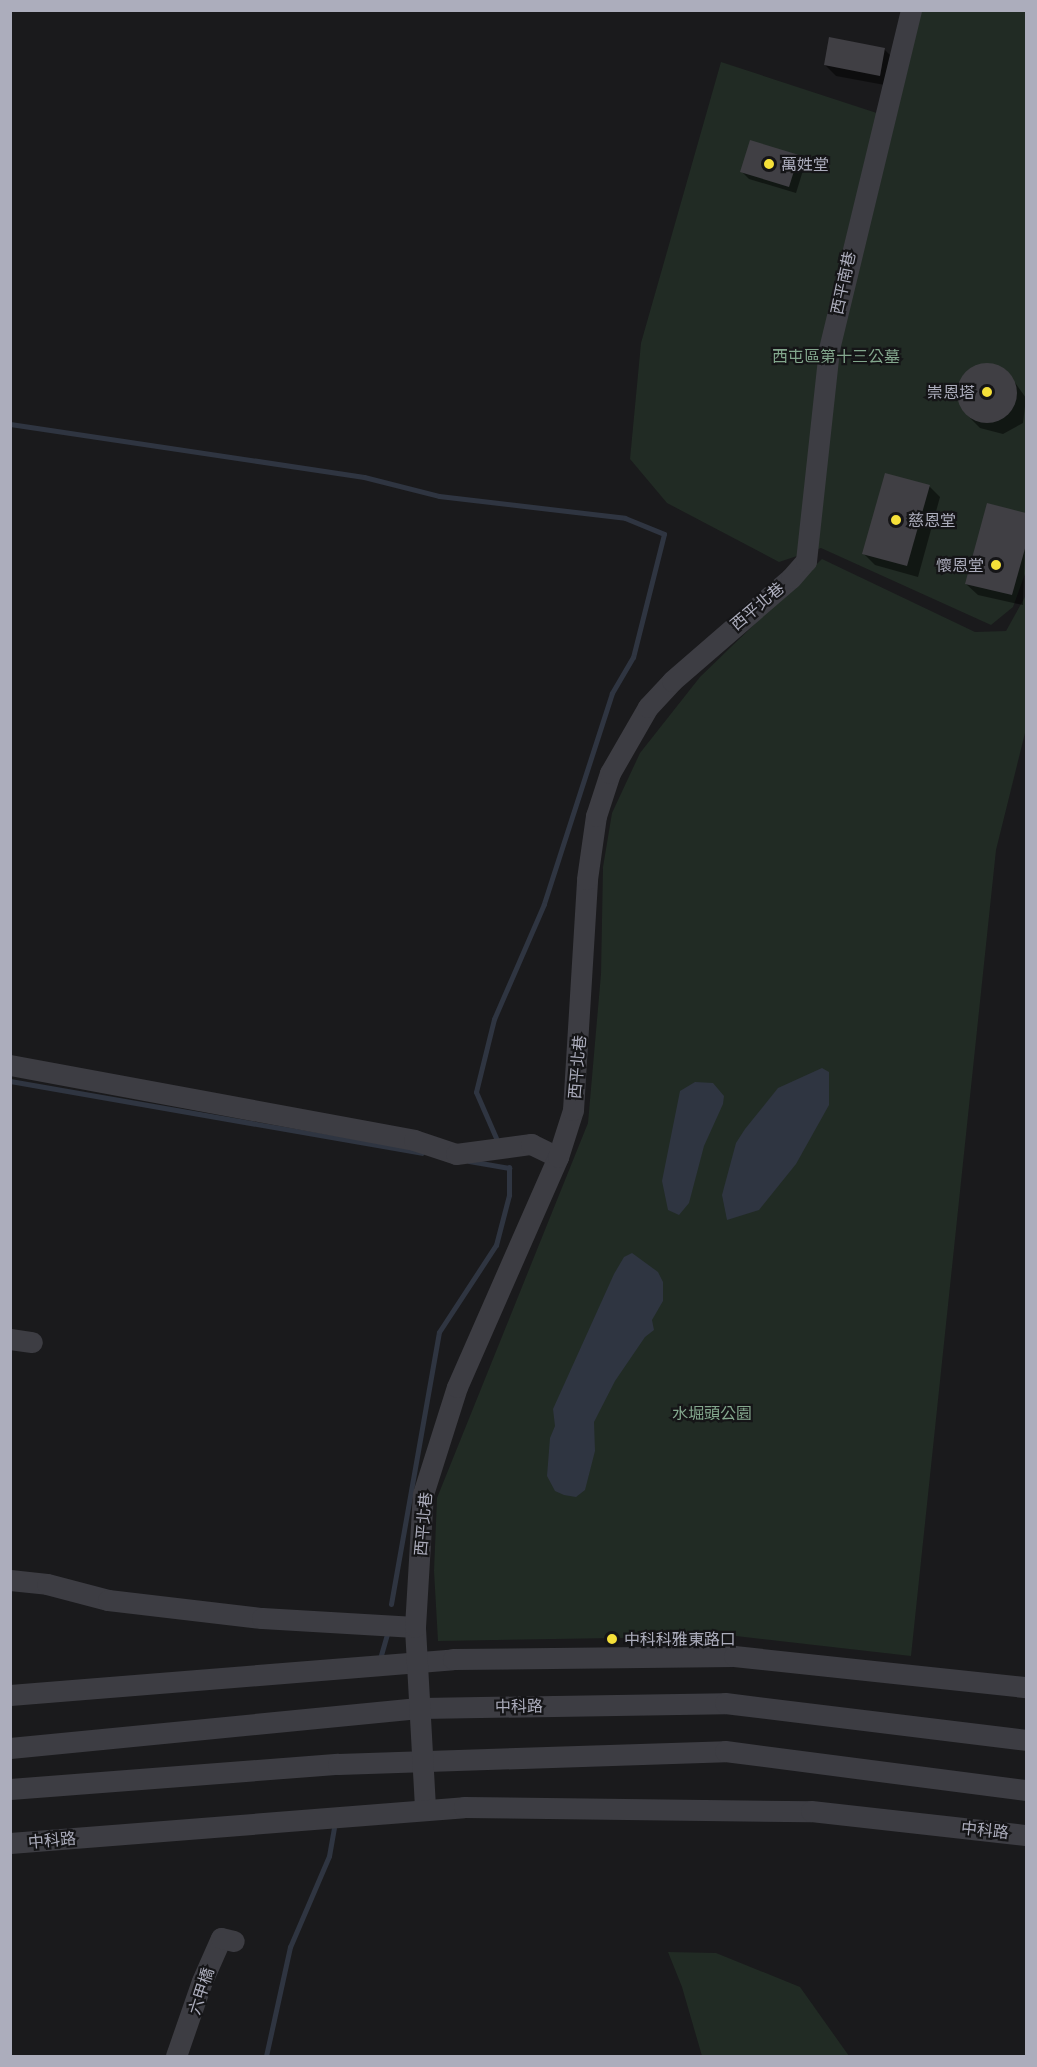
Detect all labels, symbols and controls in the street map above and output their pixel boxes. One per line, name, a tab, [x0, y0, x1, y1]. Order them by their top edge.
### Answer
place label: 萬姓堂	[781, 154, 829, 174]
marker: 萬姓堂	[762, 157, 776, 171]
street label: 西平南巷	[827, 250, 859, 316]
park label: 西屯區第十三公墓	[772, 346, 900, 366]
place label: 崇恩塔	[927, 382, 975, 402]
marker: 崇恩塔	[980, 385, 994, 399]
place label: 慈恩堂	[908, 510, 956, 530]
marker: 慈恩堂	[889, 513, 903, 527]
place label: 懷恩堂	[936, 555, 984, 575]
marker: 懷恩堂	[989, 558, 1003, 572]
street label: 西平北巷	[726, 578, 788, 634]
street label: 西平北巷	[565, 1034, 589, 1100]
park label: 水堀頭公園	[672, 1403, 752, 1423]
street label: 西平北巷	[411, 1491, 435, 1557]
place label: 中科科雅東路口	[624, 1629, 736, 1649]
marker: 中科科雅東路口	[605, 1632, 619, 1646]
street label: 中科路	[495, 1696, 543, 1716]
street label: 中科路	[960, 1818, 1010, 1842]
street label: 中科路	[27, 1828, 77, 1852]
street label: 六甲橋	[184, 1965, 218, 2017]

